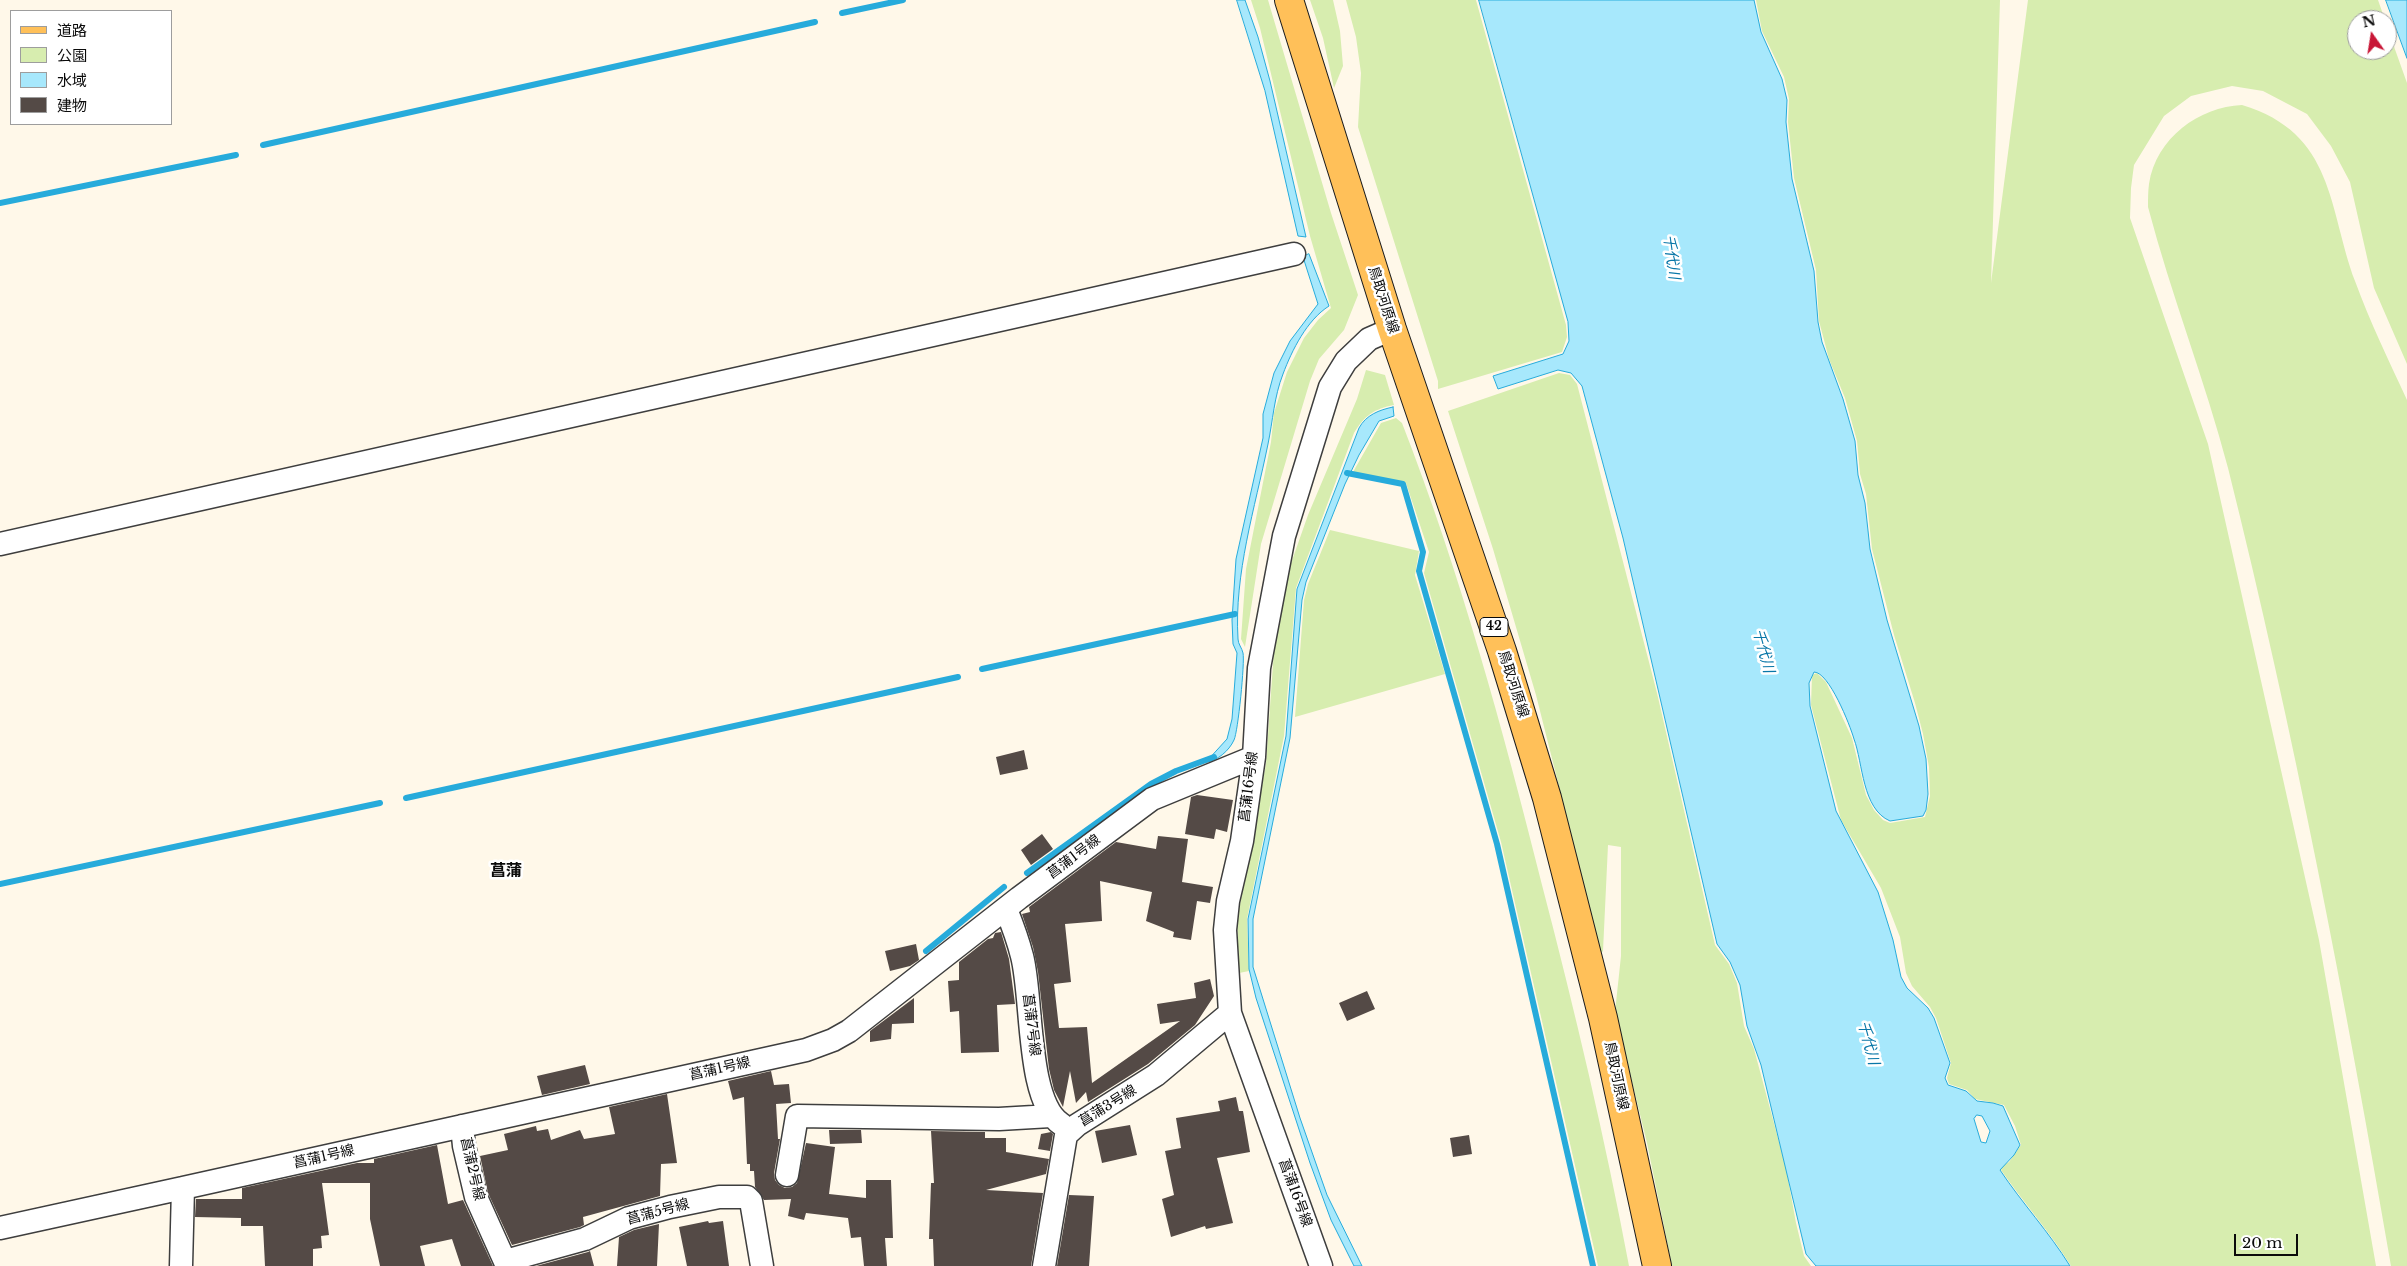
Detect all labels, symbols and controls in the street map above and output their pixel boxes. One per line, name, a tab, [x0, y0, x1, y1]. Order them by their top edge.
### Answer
legend	[10, 10, 172, 125]
north arrow	[2347, 10, 2397, 60]
text: N	[2360, 11, 2377, 32]
text: 道路	[57, 21, 87, 40]
text: 公園	[57, 46, 87, 65]
text: 水域	[57, 71, 87, 90]
text: 建物	[57, 96, 87, 115]
water label: 千代川	[1659, 233, 1683, 281]
street label: 鳥取河原線	[1364, 264, 1402, 336]
road number: 42	[1480, 618, 1508, 636]
water label: 千代川	[1748, 627, 1778, 675]
street label: 鳥取河原線	[1494, 648, 1532, 720]
street label: 菖蒲16号線	[1236, 751, 1262, 823]
street label: 菖蒲1号線	[1044, 832, 1104, 882]
district label: 菖蒲	[490, 861, 522, 881]
street label: 菖蒲7号線	[1019, 993, 1043, 1057]
water label: 千代川	[1853, 1019, 1883, 1067]
street label: 鳥取河原線	[1601, 1040, 1631, 1112]
street label: 菖蒲1号線	[688, 1054, 752, 1084]
street label: 菖蒲3号線	[1076, 1082, 1140, 1130]
street label: 菖蒲2号線	[457, 1136, 487, 1202]
street label: 菖蒲1号線	[292, 1142, 356, 1172]
street label: 菖蒲16号線	[1275, 1157, 1315, 1229]
street label: 菖蒲5号線	[625, 1196, 691, 1228]
scale bar	[2237, 1224, 2301, 1256]
text: 20 m	[2242, 1233, 2282, 1252]

